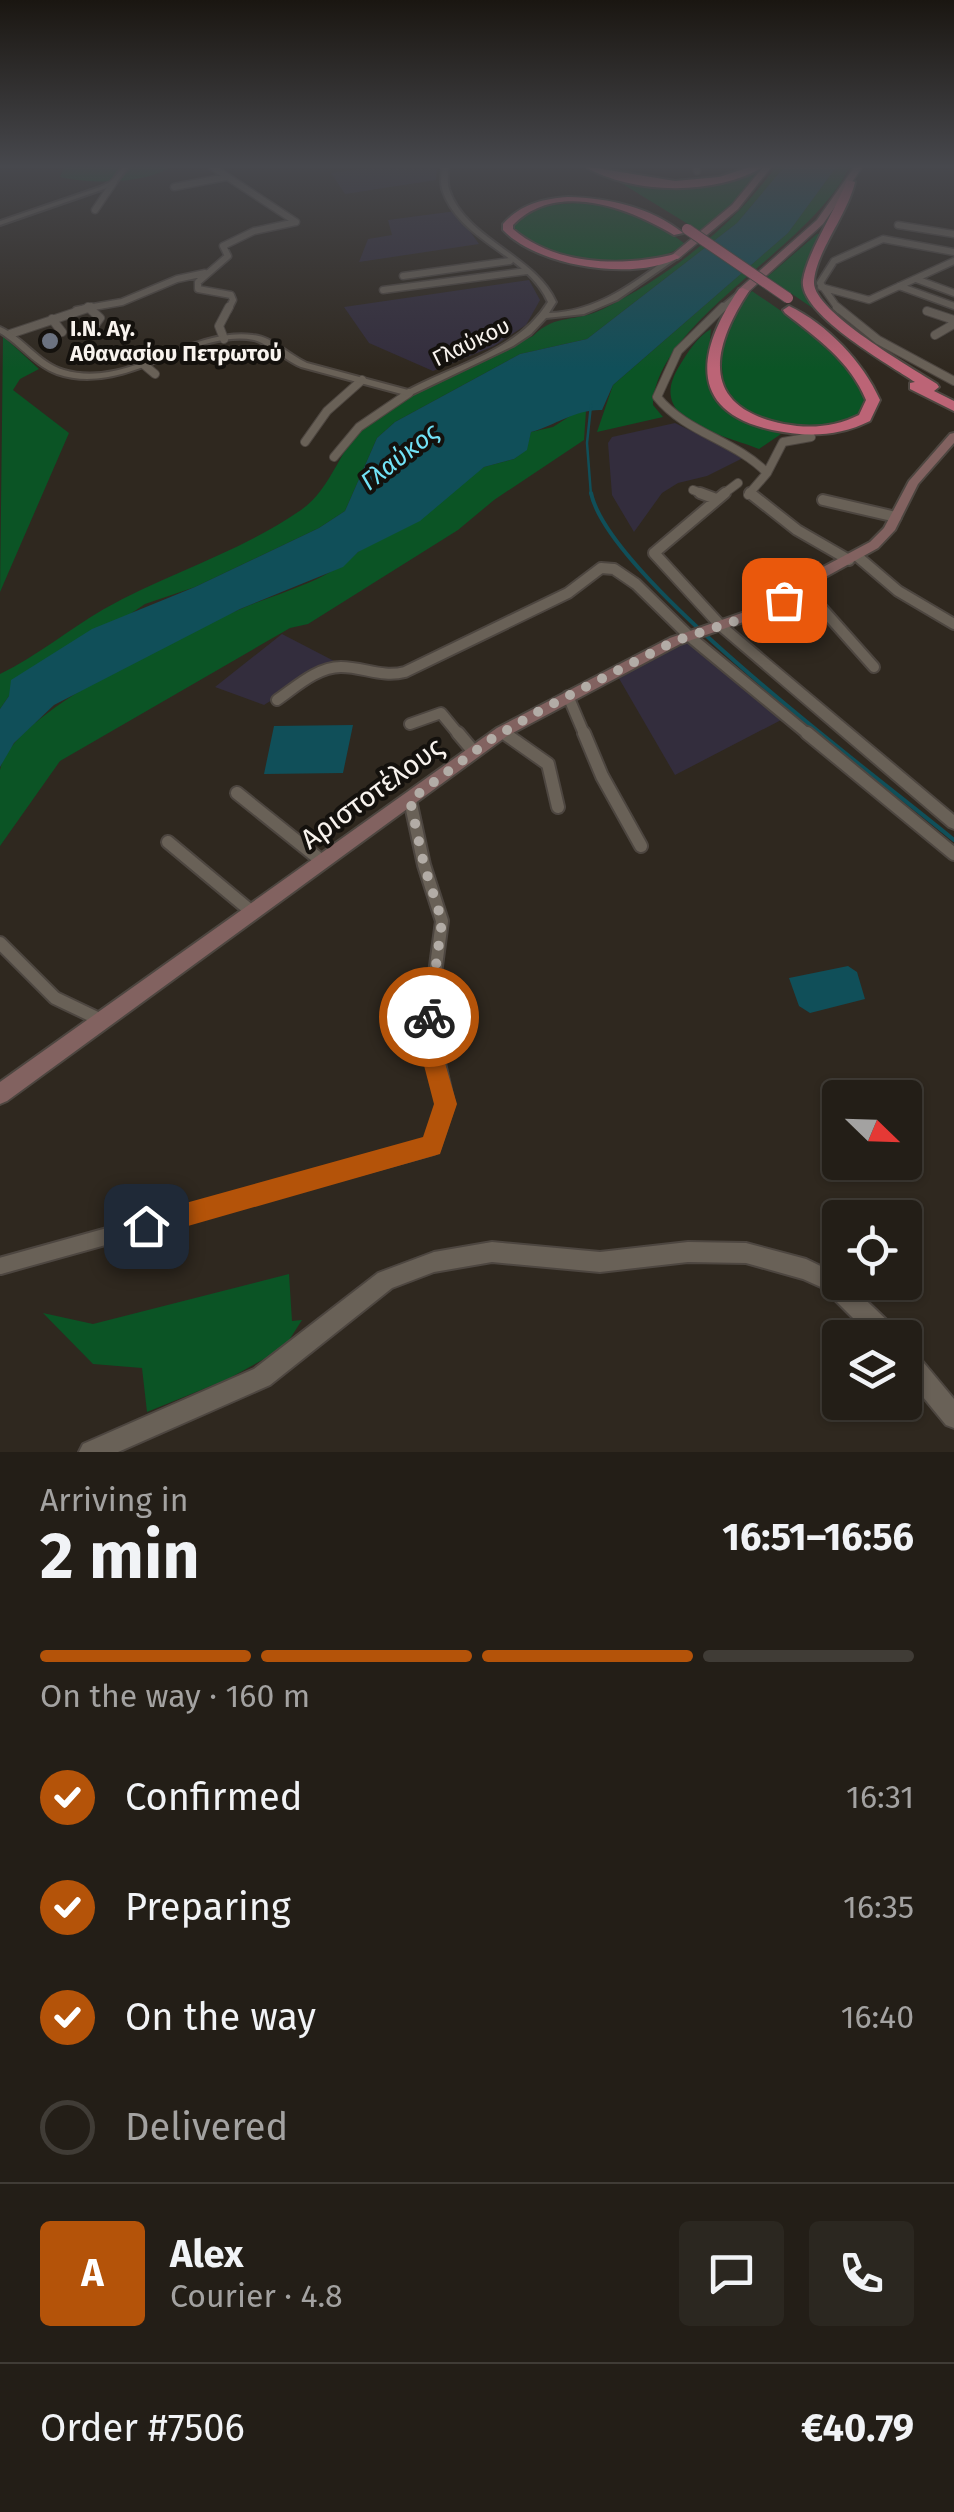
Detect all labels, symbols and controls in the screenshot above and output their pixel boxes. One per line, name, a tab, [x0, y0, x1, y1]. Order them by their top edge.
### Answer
street label: Γλαύκου	[428, 312, 514, 372]
place label: Ι.Ν. Αγ. Αθανασίου Πετρωτού	[69, 315, 282, 367]
marker: Ι.Ν. Αγ. Αθανασίου Πετρωτού	[39, 330, 61, 352]
water label: Γλαύκος	[355, 417, 446, 497]
pin	[742, 558, 827, 643]
icon: bag	[757, 573, 812, 628]
street label: Αριστοτέλους	[294, 730, 450, 856]
courier	[379, 967, 479, 1067]
icon: bike	[402, 990, 457, 1045]
north arrow	[822, 1080, 922, 1180]
map controls	[822, 1080, 922, 1420]
pin	[104, 1184, 189, 1269]
icon: home	[119, 1199, 174, 1254]
button: locate	[822, 1200, 922, 1300]
button: layers	[822, 1320, 922, 1420]
text: Arriving in	[40, 1481, 188, 1519]
text: 16:51–16:56	[722, 1514, 914, 1560]
text: 2 min	[40, 1517, 200, 1595]
text: On the way · 160 m	[40, 1677, 310, 1715]
icon: check	[40, 1770, 95, 1825]
text: Confirmed	[125, 1774, 303, 1820]
text: 16:31	[846, 1778, 914, 1816]
icon: check	[40, 1880, 95, 1935]
text: Preparing	[125, 1884, 291, 1930]
text: 16:35	[843, 1888, 914, 1926]
icon: check	[40, 1990, 95, 2045]
text: On the way	[125, 1994, 316, 2040]
text: 16:40	[841, 1998, 914, 2036]
text: Delivered	[125, 2104, 288, 2150]
button: chat	[679, 2221, 784, 2326]
button: phone	[809, 2221, 914, 2326]
text: Alex	[170, 2231, 243, 2277]
text: A	[81, 2250, 104, 2296]
text: Courier · 4.8	[170, 2277, 343, 2315]
text: Order #7506	[40, 2405, 245, 2451]
text: €40.79	[801, 2405, 914, 2451]

